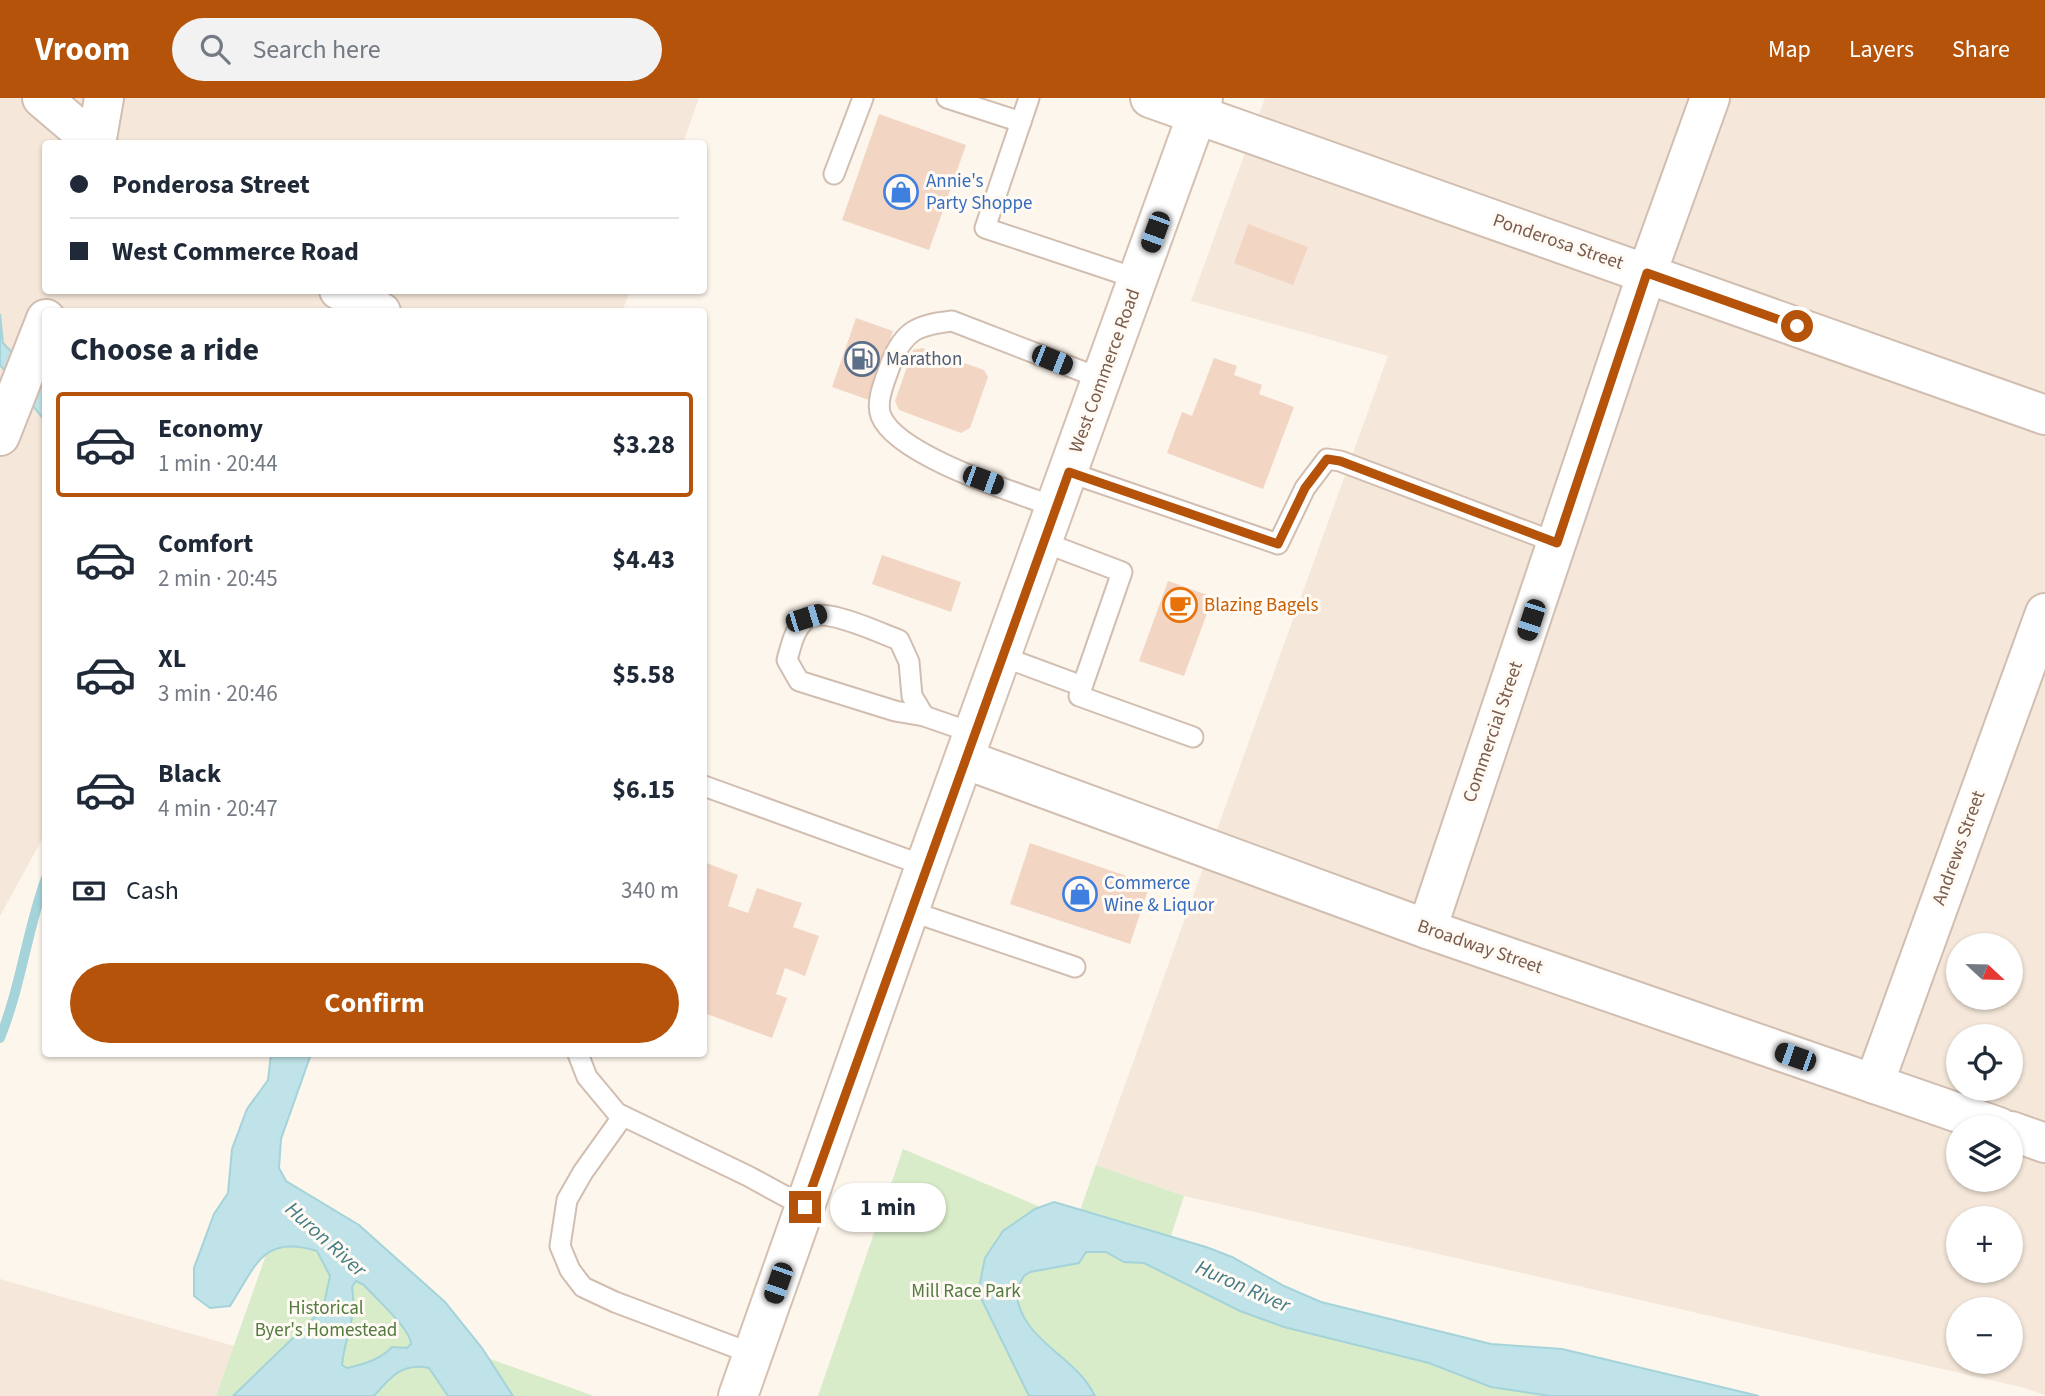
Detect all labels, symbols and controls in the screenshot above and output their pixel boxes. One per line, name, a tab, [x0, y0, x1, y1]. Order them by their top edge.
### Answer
search box	[172, 18, 662, 81]
text: Vroom	[35, 26, 130, 73]
icon: search	[196, 30, 234, 68]
text: Search here	[252, 31, 381, 68]
text: Map	[1768, 32, 1811, 67]
text: Layers	[1849, 32, 1914, 67]
text: Share	[1952, 32, 2010, 67]
text: Ponderosa Street	[112, 166, 310, 203]
place label: Annie's Party Shoppe	[926, 168, 1033, 217]
shop icon: Annie's Party Shoppe	[882, 173, 920, 211]
street label: Ponderosa Street	[1489, 207, 1628, 277]
car	[1138, 209, 1173, 255]
text: West Commerce Road	[112, 233, 359, 270]
street label: West Commerce Road	[1063, 285, 1147, 457]
route start	[1781, 310, 1813, 342]
text: Choose a ride	[70, 327, 259, 373]
fuel station icon: Marathon	[843, 340, 881, 378]
car	[1029, 342, 1076, 378]
place label: Marathon	[886, 346, 962, 373]
text: Economy	[158, 410, 263, 447]
icon: car	[74, 413, 137, 476]
text: $3.28	[612, 426, 675, 463]
text: 1 min · 20:44	[158, 447, 278, 480]
car	[960, 463, 1007, 497]
text: Comfort	[158, 525, 253, 562]
icon: car	[74, 528, 137, 591]
text: $4.43	[612, 541, 675, 578]
text: 2 min · 20:45	[158, 562, 278, 595]
cafe icon: Blazing Bagels	[1161, 586, 1199, 624]
place label: Blazing Bagels	[1204, 592, 1318, 619]
car	[1515, 597, 1548, 643]
car	[783, 602, 830, 634]
text: XL	[158, 640, 186, 677]
icon: car	[74, 643, 137, 706]
text: $5.58	[612, 656, 675, 693]
street label: Commercial Street	[1456, 657, 1530, 806]
text: 3 min · 20:46	[158, 677, 278, 710]
text: Black	[158, 755, 221, 792]
icon: car	[74, 758, 137, 821]
text: $6.15	[612, 771, 675, 808]
street label: Andrews Street	[1926, 786, 1992, 909]
text: 4 min · 20:47	[158, 792, 278, 825]
place label: Commerce Wine & Liquor	[1104, 870, 1215, 919]
icon: cash	[70, 872, 108, 910]
text: Cash	[126, 872, 179, 909]
text: 340 m	[621, 874, 679, 907]
shop icon: Commerce Wine & Liquor	[1061, 875, 1099, 913]
street label: Broadway Street	[1414, 913, 1547, 981]
north arrow	[1946, 933, 2023, 1010]
map controls	[1946, 933, 2023, 1374]
button: Confirm	[70, 963, 679, 1043]
button: locate	[1946, 1024, 2023, 1101]
car	[1772, 1040, 1819, 1074]
button: layers	[1946, 1115, 2023, 1192]
callout: 1 min	[830, 1182, 945, 1232]
route end	[789, 1191, 821, 1223]
text: 1 min	[860, 1191, 916, 1224]
water label: Huron River	[279, 1194, 374, 1284]
button: +	[1946, 1206, 2023, 1283]
water label: Huron River	[1191, 1252, 1296, 1320]
car	[762, 1260, 795, 1306]
park label: Mill Race Park	[911, 1278, 1021, 1305]
park label: Historical Byer's Homestead	[255, 1295, 397, 1344]
button: −	[1946, 1297, 2023, 1374]

